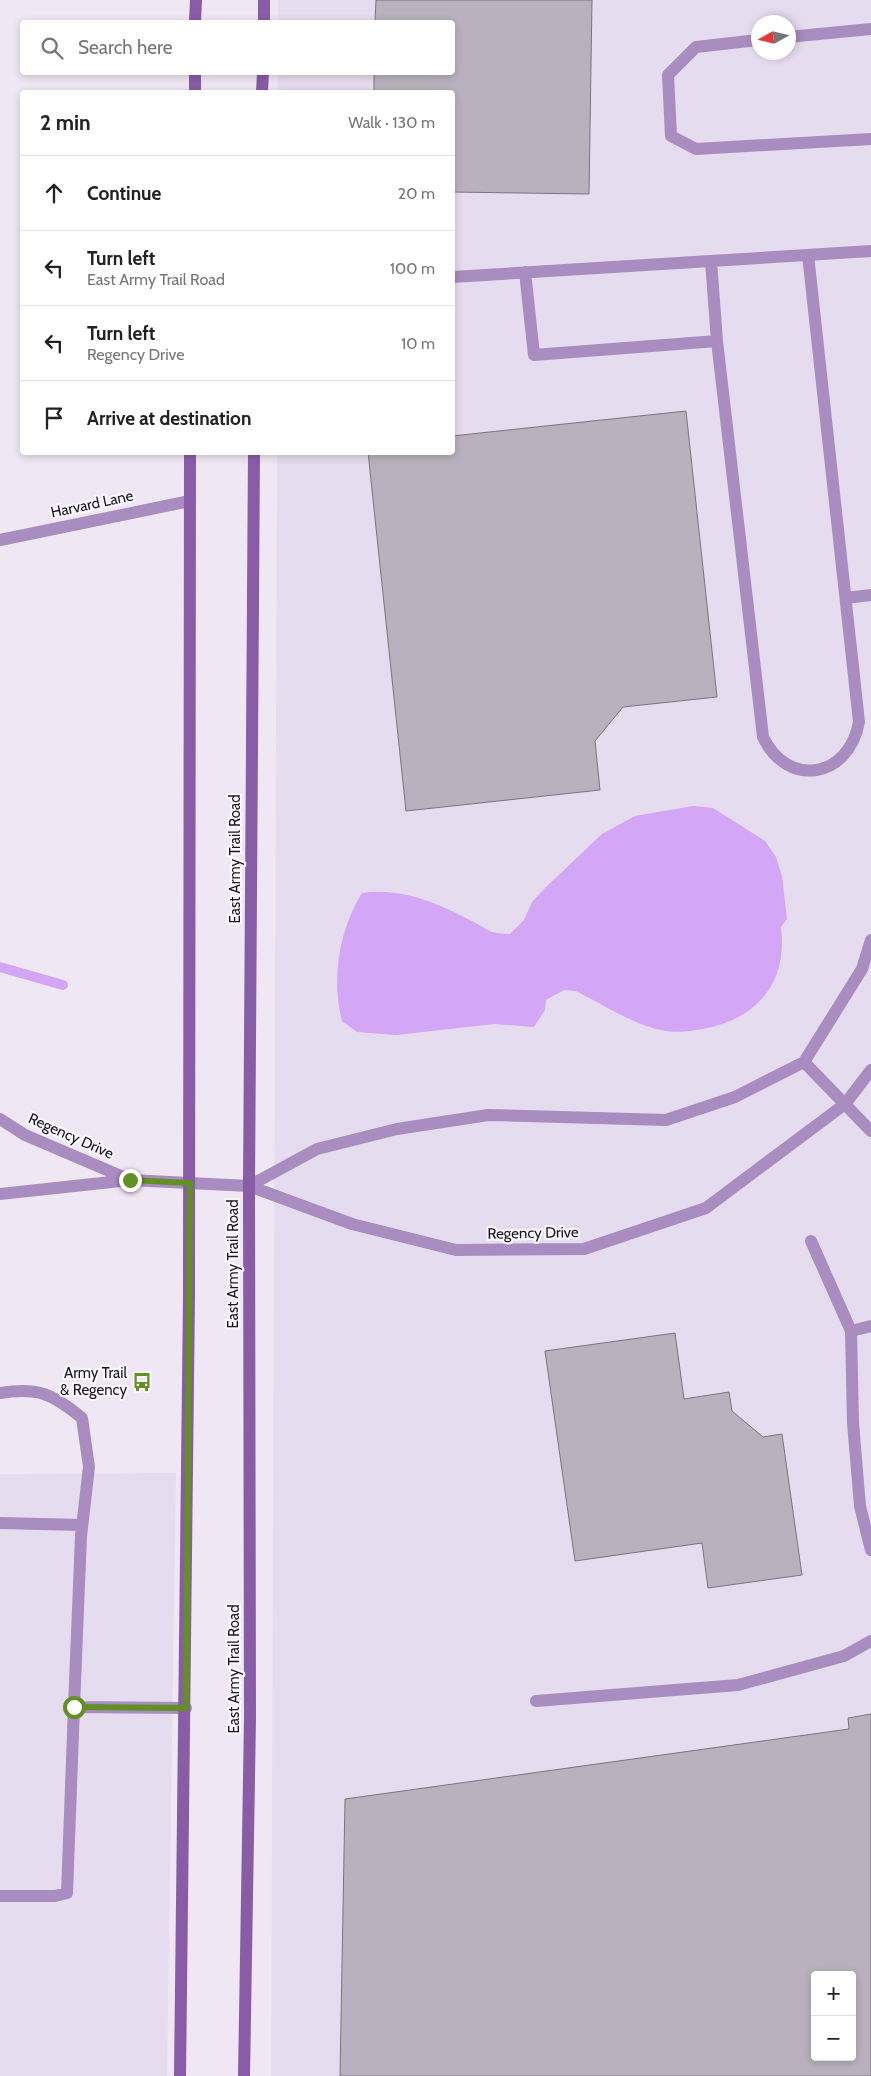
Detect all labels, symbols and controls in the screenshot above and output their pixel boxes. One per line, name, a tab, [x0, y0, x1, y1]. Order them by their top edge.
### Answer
north arrow	[751, 15, 796, 60]
search box	[20, 20, 455, 75]
icon: search	[38, 34, 66, 62]
text: Search here	[78, 36, 172, 59]
text: 2 min	[40, 110, 91, 135]
text: Walk · 130 m	[348, 113, 435, 132]
icon: ahead	[40, 179, 68, 207]
text: Continue	[87, 182, 161, 205]
text: 20 m	[398, 184, 435, 203]
text: Turn left	[87, 247, 155, 270]
icon: left	[40, 254, 68, 282]
text: 100 m	[390, 259, 435, 278]
text: East Army Trail Road	[87, 270, 225, 289]
text: Turn left	[87, 322, 155, 345]
icon: left	[40, 329, 68, 357]
text: 10 m	[401, 334, 435, 353]
text: Regency Drive	[87, 345, 184, 364]
icon: arrive	[40, 404, 68, 432]
text: Arrive at destination	[87, 407, 251, 430]
street label: Harvard Lane	[49, 486, 135, 522]
street label: East Army Trail Road	[226, 794, 244, 924]
street label: Regency Drive	[26, 1109, 117, 1163]
route end	[119, 1169, 142, 1192]
street label: East Army Trail Road	[224, 1199, 242, 1329]
street label: Regency Drive	[487, 1223, 579, 1243]
place label: Army Trail & Regency	[60, 1364, 127, 1399]
bus stop icon: Army Trail & Regency	[131, 1371, 153, 1393]
street label: East Army Trail Road	[225, 1604, 243, 1734]
route start	[63, 1696, 86, 1719]
map controls	[811, 1971, 856, 2061]
button: +	[811, 1971, 856, 2016]
button: −	[811, 2016, 856, 2061]

